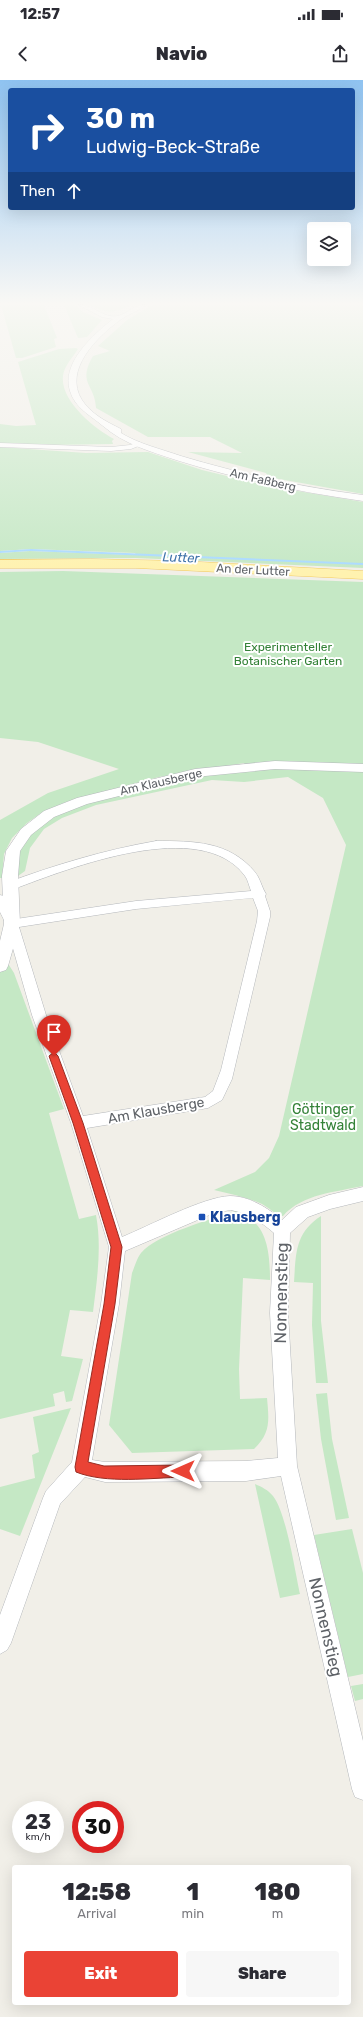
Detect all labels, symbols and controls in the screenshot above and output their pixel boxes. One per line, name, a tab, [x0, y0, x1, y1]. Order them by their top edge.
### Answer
text: 12:57	[20, 5, 60, 23]
icon: back	[12, 43, 34, 65]
text: Navio	[156, 43, 207, 65]
icon: share	[329, 43, 351, 65]
text: 30 m	[86, 102, 155, 135]
icon: right	[20, 104, 72, 156]
text: Ludwig-Beck-Straße	[86, 136, 260, 158]
icon: ahead	[63, 180, 85, 202]
text: Then	[20, 182, 55, 200]
map controls	[307, 222, 351, 266]
button: layers	[307, 222, 351, 266]
street label: Am Faßberg	[229, 466, 297, 494]
water label: Lutter	[162, 549, 201, 566]
street label: An der Lutter	[216, 561, 291, 579]
park label: Experimenteller Botanischer Garten	[234, 640, 342, 668]
street label: Am Klausberge	[119, 766, 204, 798]
pin	[37, 1015, 71, 1056]
icon: arrive	[43, 1021, 65, 1043]
street label: Am Klausberge	[106, 1094, 206, 1127]
park label: Göttinger Stadtwald	[290, 1101, 356, 1134]
place label: Klausberg	[210, 1209, 281, 1226]
marker: Klausberg	[197, 1212, 207, 1222]
street label: Nonnenstieg	[270, 1242, 292, 1344]
position arrow	[162, 1450, 204, 1492]
street label: Nonnenstieg	[305, 1575, 347, 1679]
speed limit sign: 30	[72, 1801, 124, 1853]
text: 23	[25, 1810, 51, 1834]
text: km/h	[26, 1831, 50, 1843]
text: 12:58	[62, 1878, 131, 1906]
text: 1	[187, 1878, 199, 1906]
text: 180	[255, 1878, 301, 1906]
text: Arrival	[77, 1906, 116, 1921]
text: min	[182, 1906, 204, 1921]
text: m	[272, 1906, 283, 1921]
button: Exit	[24, 1951, 178, 1997]
button: Share	[186, 1951, 339, 1997]

